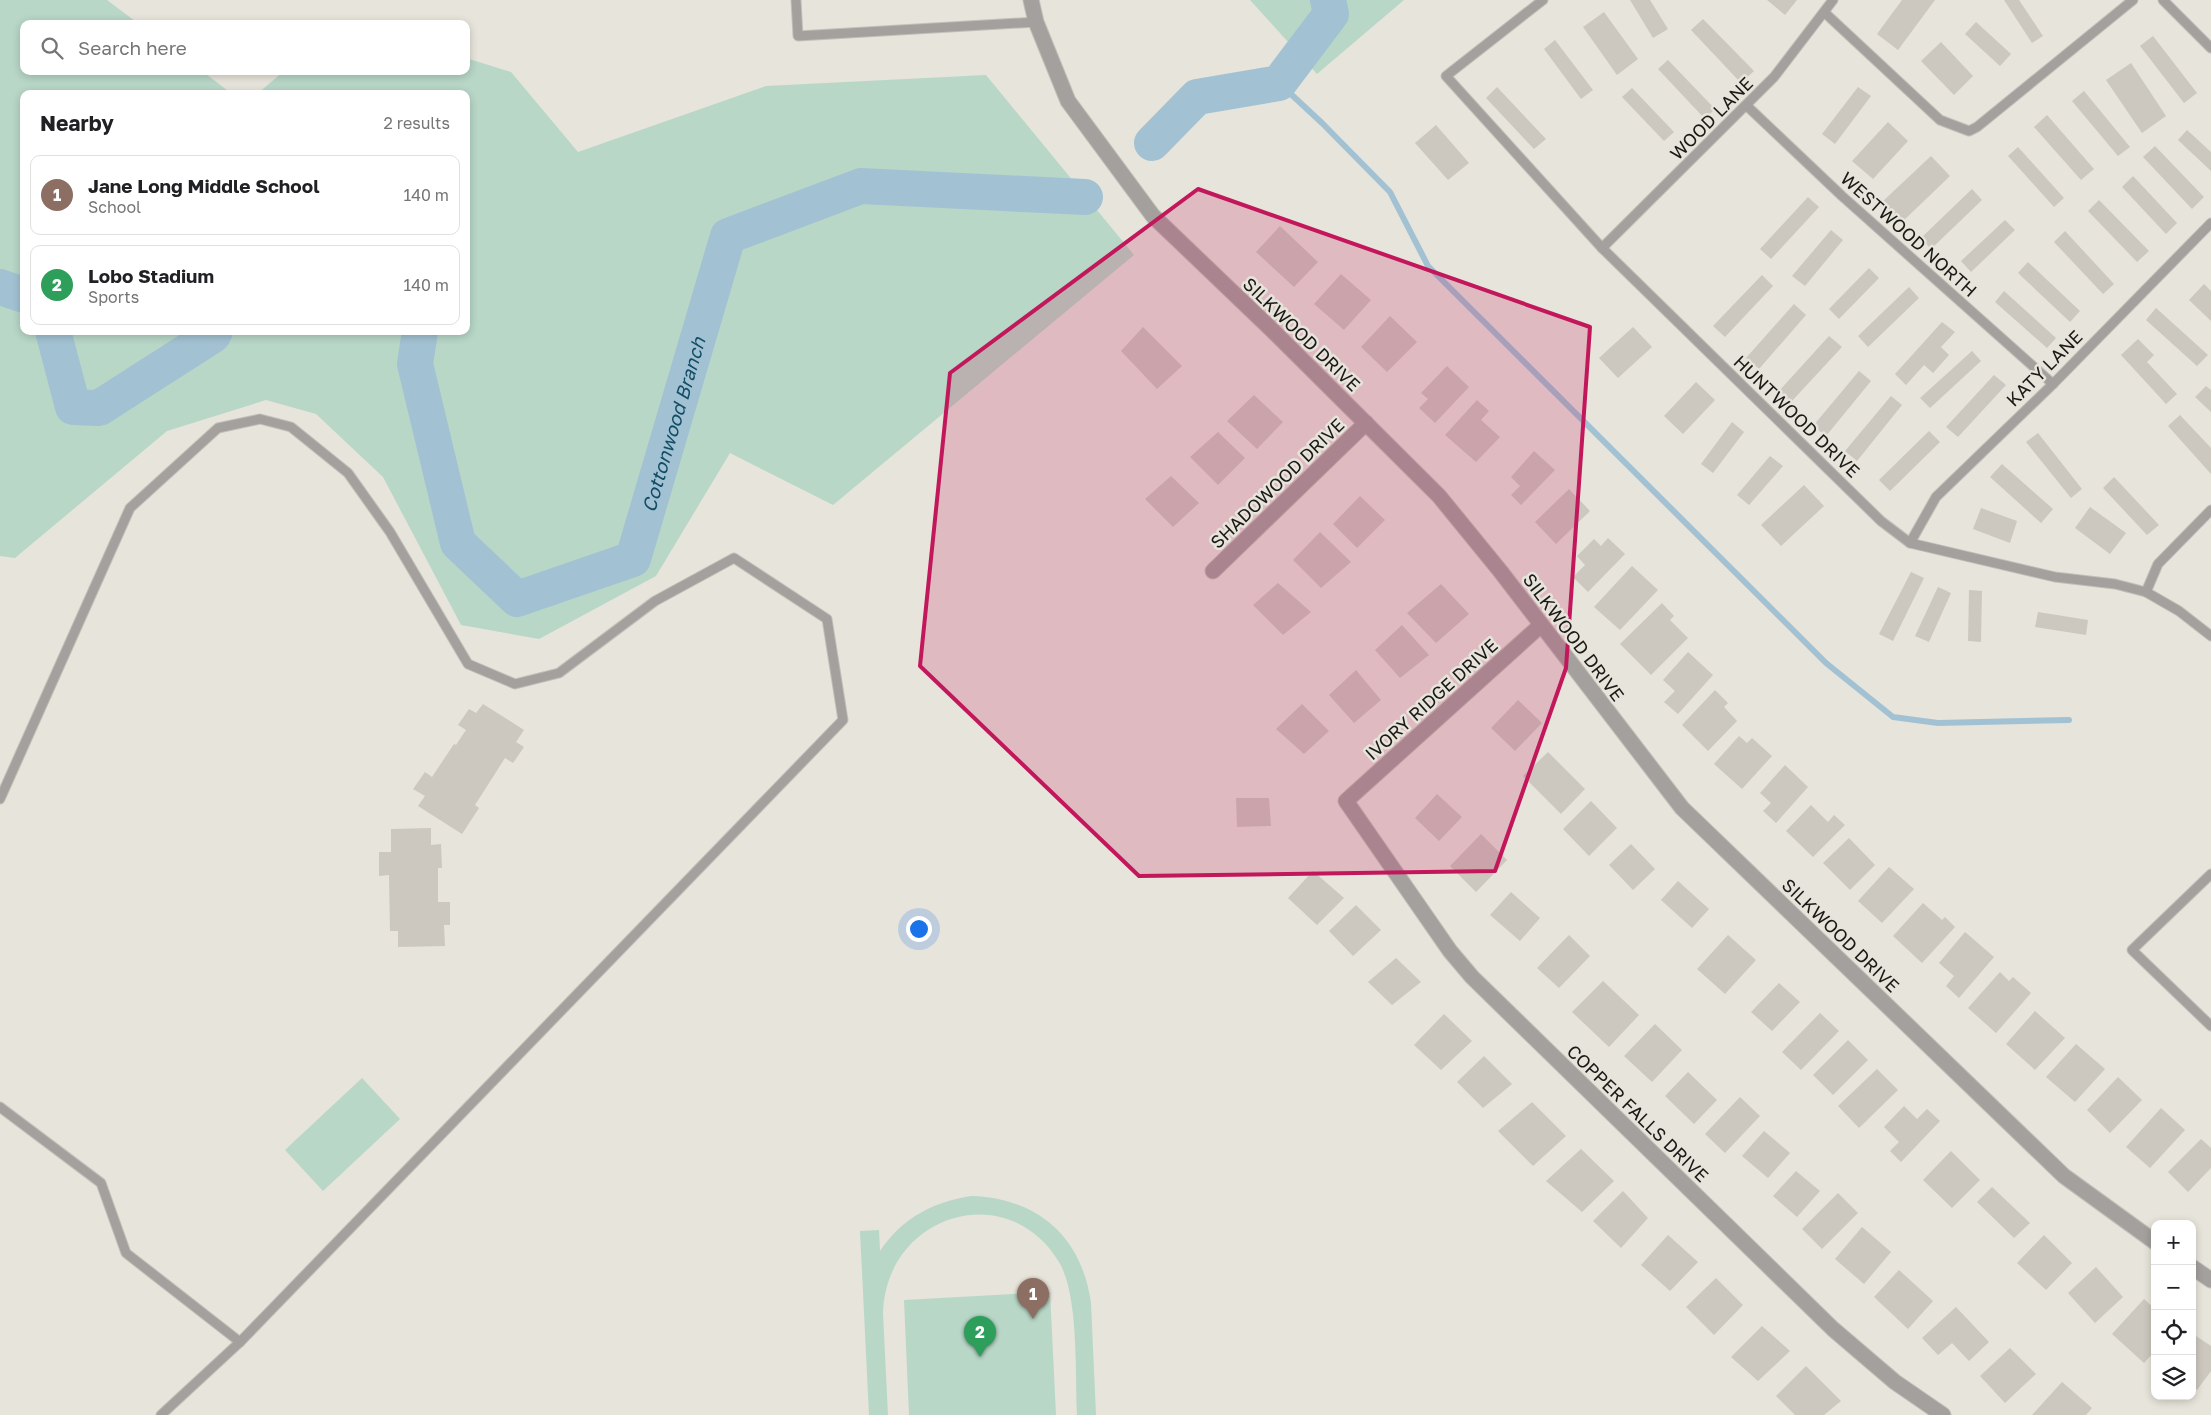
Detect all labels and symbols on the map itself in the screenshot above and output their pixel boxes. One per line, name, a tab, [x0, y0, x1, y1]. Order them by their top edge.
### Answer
street label: WOOD LANE	[1665, 72, 1757, 164]
street label: WESTWOOD NORTH	[1836, 167, 1982, 301]
street label: SILKWOOD DRIVE	[1239, 272, 1365, 396]
street label: KATY LANE	[2001, 325, 2087, 411]
water label: Cottonwood Branch	[636, 333, 710, 514]
street label: HUNTWOOD DRIVE	[1729, 350, 1865, 482]
street label: SHADOWOOD DRIVE	[1206, 413, 1348, 553]
street label: SILKWOOD DRIVE	[1519, 569, 1629, 705]
street label: IVORY RIDGE DRIVE	[1360, 634, 1502, 764]
street label: SILKWOOD DRIVE	[1778, 873, 1904, 997]
your location	[906, 916, 932, 942]
street label: COPPER FALLS DRIVE	[1563, 1040, 1713, 1186]
pin: 1	[1017, 1278, 1049, 1319]
pin: 2	[964, 1316, 996, 1357]

